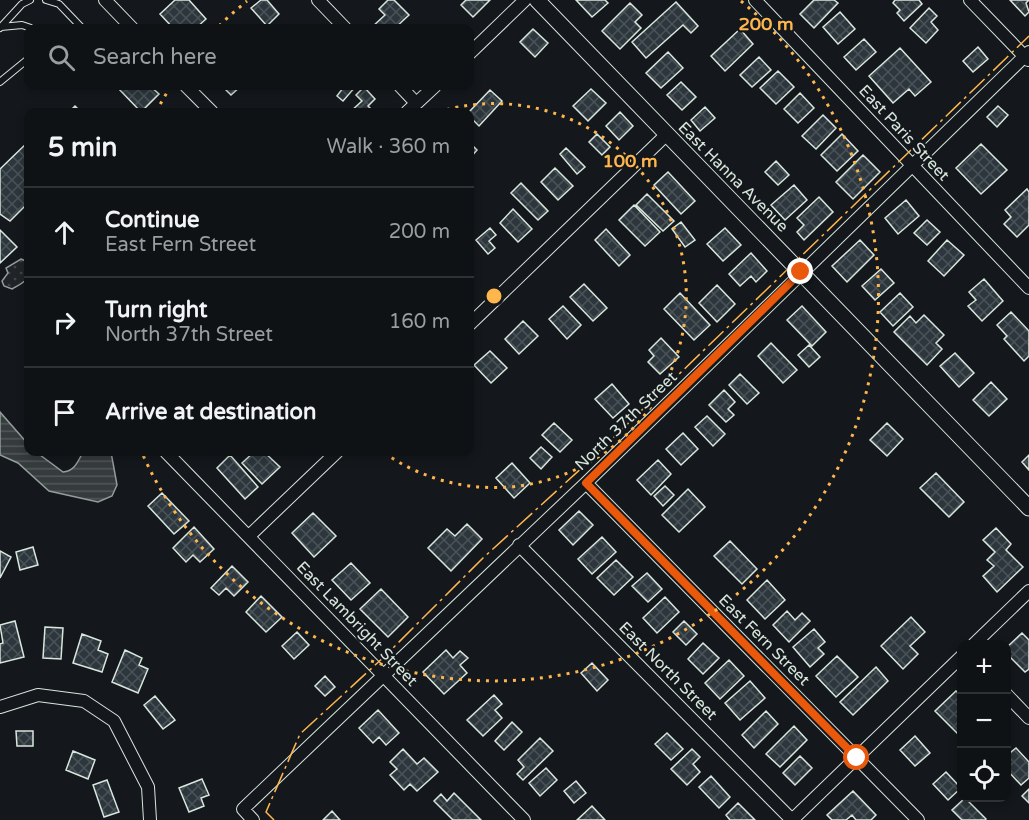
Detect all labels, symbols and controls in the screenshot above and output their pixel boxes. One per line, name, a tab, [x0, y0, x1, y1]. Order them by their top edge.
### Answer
text: 200 m	[738, 13, 794, 35]
search box	[24, 24, 474, 90]
icon: search	[45, 41, 78, 74]
text: Search here	[93, 44, 217, 70]
street label: East Paris Street	[854, 81, 954, 185]
street label: East Hanna Avenue	[674, 118, 792, 236]
text: 5 min	[48, 132, 117, 163]
text: Walk · 360 m	[327, 135, 450, 159]
text: 100 m	[602, 150, 658, 172]
text: Continue	[105, 207, 200, 233]
icon: ahead	[48, 216, 81, 249]
text: 200 m	[389, 220, 450, 244]
text: East Fern Street	[105, 233, 256, 257]
route end	[787, 258, 813, 284]
centre of rings	[484, 286, 504, 306]
text: Turn right	[105, 297, 207, 323]
icon: right	[48, 306, 81, 339]
text: 160 m	[389, 310, 450, 334]
text: North 37th Street	[105, 323, 273, 347]
street label: North 37th Street	[571, 367, 681, 475]
icon: arrive	[48, 396, 81, 429]
text: Arrive at destination	[105, 399, 316, 425]
street label: East Lambright Street	[292, 557, 422, 691]
street label: East Fern Street	[714, 590, 814, 690]
street label: East North Street	[615, 618, 721, 724]
map controls	[957, 640, 1011, 802]
button: +	[957, 640, 1011, 694]
button: −	[957, 694, 1011, 748]
route start	[843, 744, 869, 770]
button: locate	[957, 748, 1011, 802]

